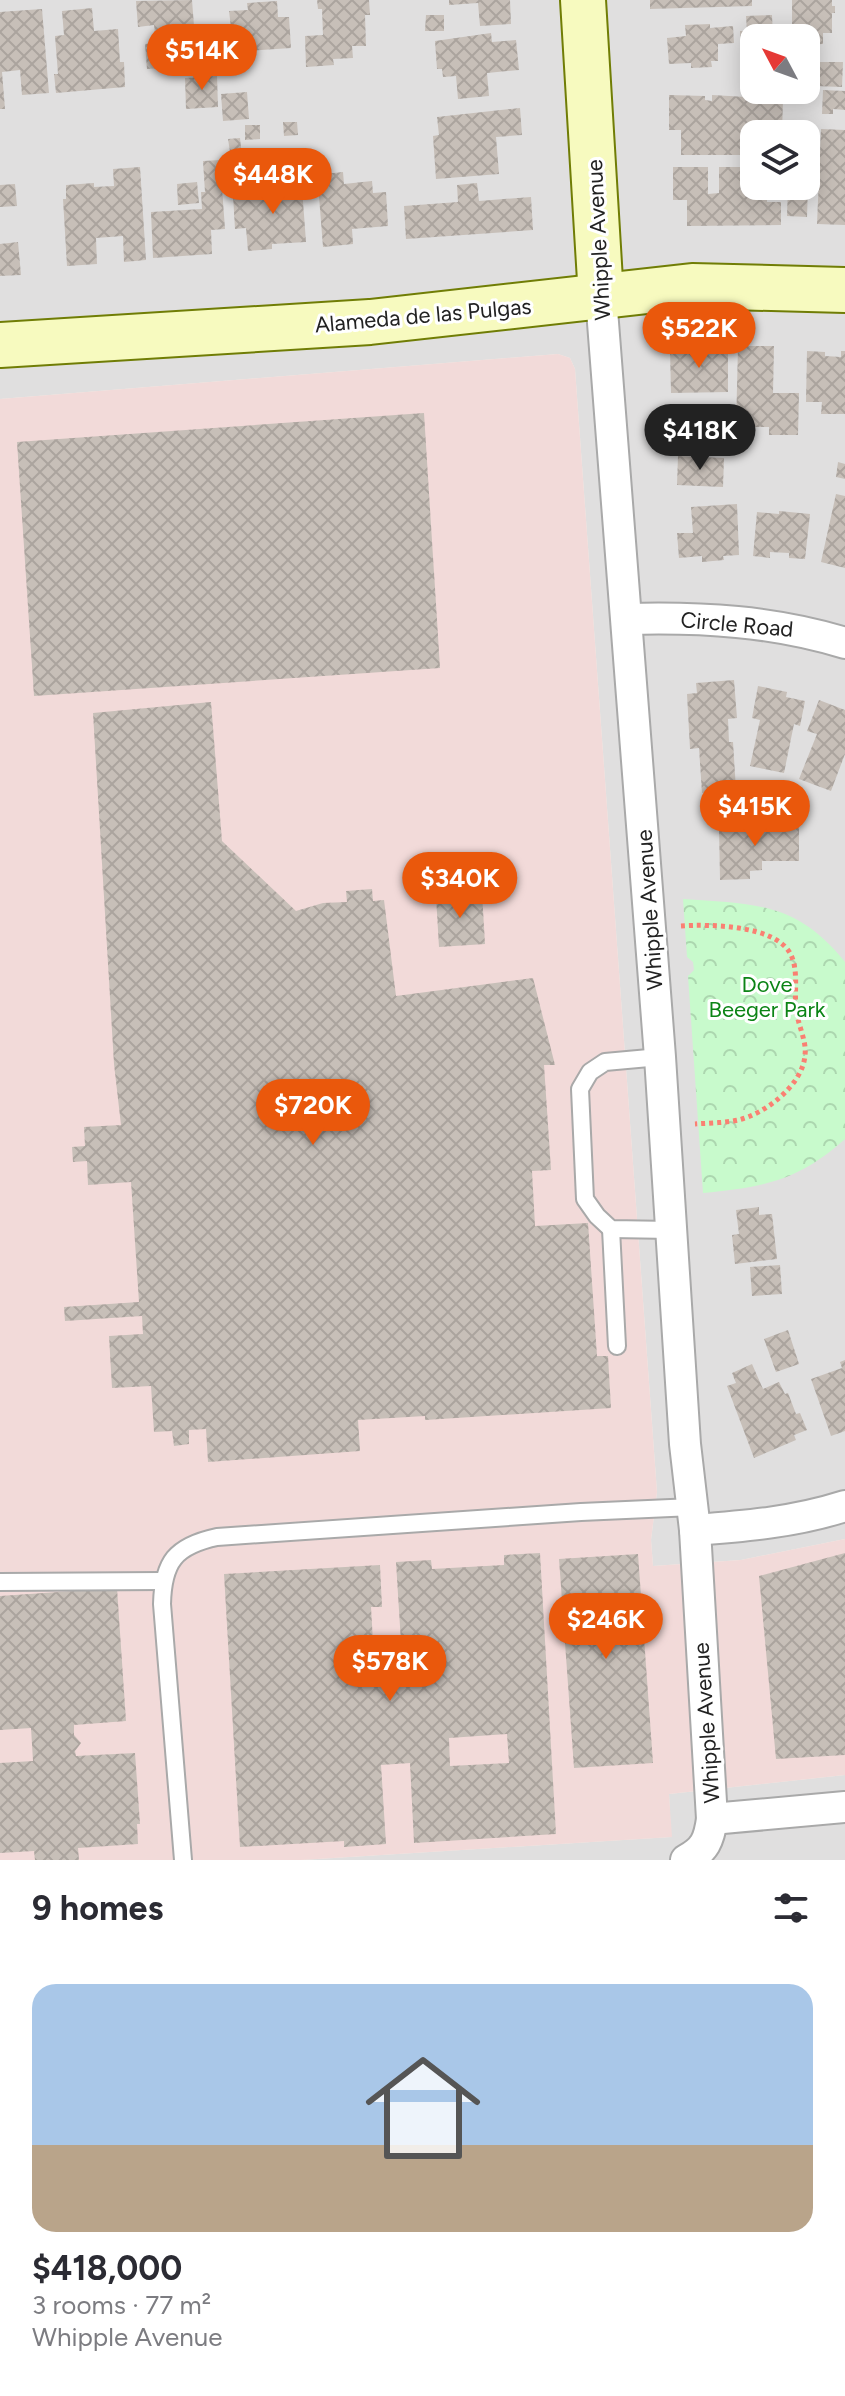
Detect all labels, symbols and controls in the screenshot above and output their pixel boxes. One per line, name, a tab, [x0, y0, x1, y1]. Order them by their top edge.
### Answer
pin: $514K	[146, 24, 258, 92]
north arrow	[740, 24, 820, 104]
map controls	[740, 24, 820, 200]
text: $514K	[165, 34, 239, 66]
button: layers	[740, 120, 820, 200]
pin: $448K	[217, 148, 329, 216]
text: $448K	[233, 158, 313, 190]
street label: Whipple Avenue	[581, 159, 616, 321]
street label: Alameda de las Pulgas	[314, 293, 533, 338]
pin: $522K	[643, 302, 755, 370]
text: $522K	[661, 312, 737, 344]
pin: $418K	[644, 404, 756, 472]
text: $418K	[662, 414, 738, 446]
street label: Circle Road	[679, 606, 795, 643]
pin: $415K	[699, 780, 811, 848]
text: $415K	[718, 790, 792, 822]
street label: Whipple Avenue	[630, 829, 669, 991]
pin: $340K	[404, 852, 516, 920]
text: $340K	[420, 862, 500, 894]
park label: Dove Beeger Park	[708, 971, 826, 1023]
pin: $720K	[257, 1079, 369, 1147]
text: $720K	[274, 1089, 352, 1121]
pin: $246K	[550, 1593, 662, 1661]
text: $246K	[567, 1603, 645, 1635]
pin: $578K	[334, 1635, 446, 1703]
street label: Whipple Avenue	[687, 1642, 726, 1804]
text: $578K	[351, 1645, 429, 1677]
icon: filters	[769, 1886, 813, 1930]
text: 9 homes	[32, 1888, 163, 1929]
icon: home	[351, 2036, 495, 2180]
text: $418,000	[32, 2248, 182, 2289]
text: 3 rooms · 77 m²	[32, 2289, 211, 2321]
text: Whipple Avenue	[32, 2321, 223, 2353]

